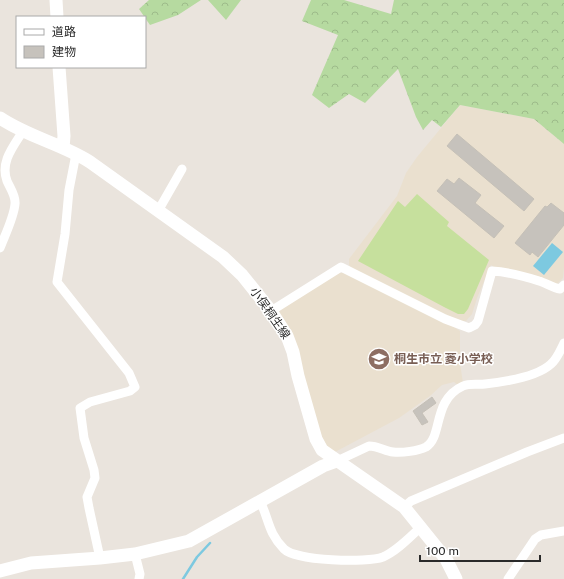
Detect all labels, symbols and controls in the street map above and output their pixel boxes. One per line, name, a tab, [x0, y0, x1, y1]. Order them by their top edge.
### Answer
legend	[16, 16, 146, 68]
text: 道路	[52, 25, 76, 39]
text: 建物	[52, 45, 76, 59]
street label: 小俣桐生線	[247, 284, 293, 342]
school or university icon: 桐生市立 菱小学校	[366, 346, 392, 372]
place label: 桐生市立 菱小学校	[394, 352, 493, 366]
scale bar	[420, 537, 540, 563]
text: 100 m	[426, 544, 459, 558]

